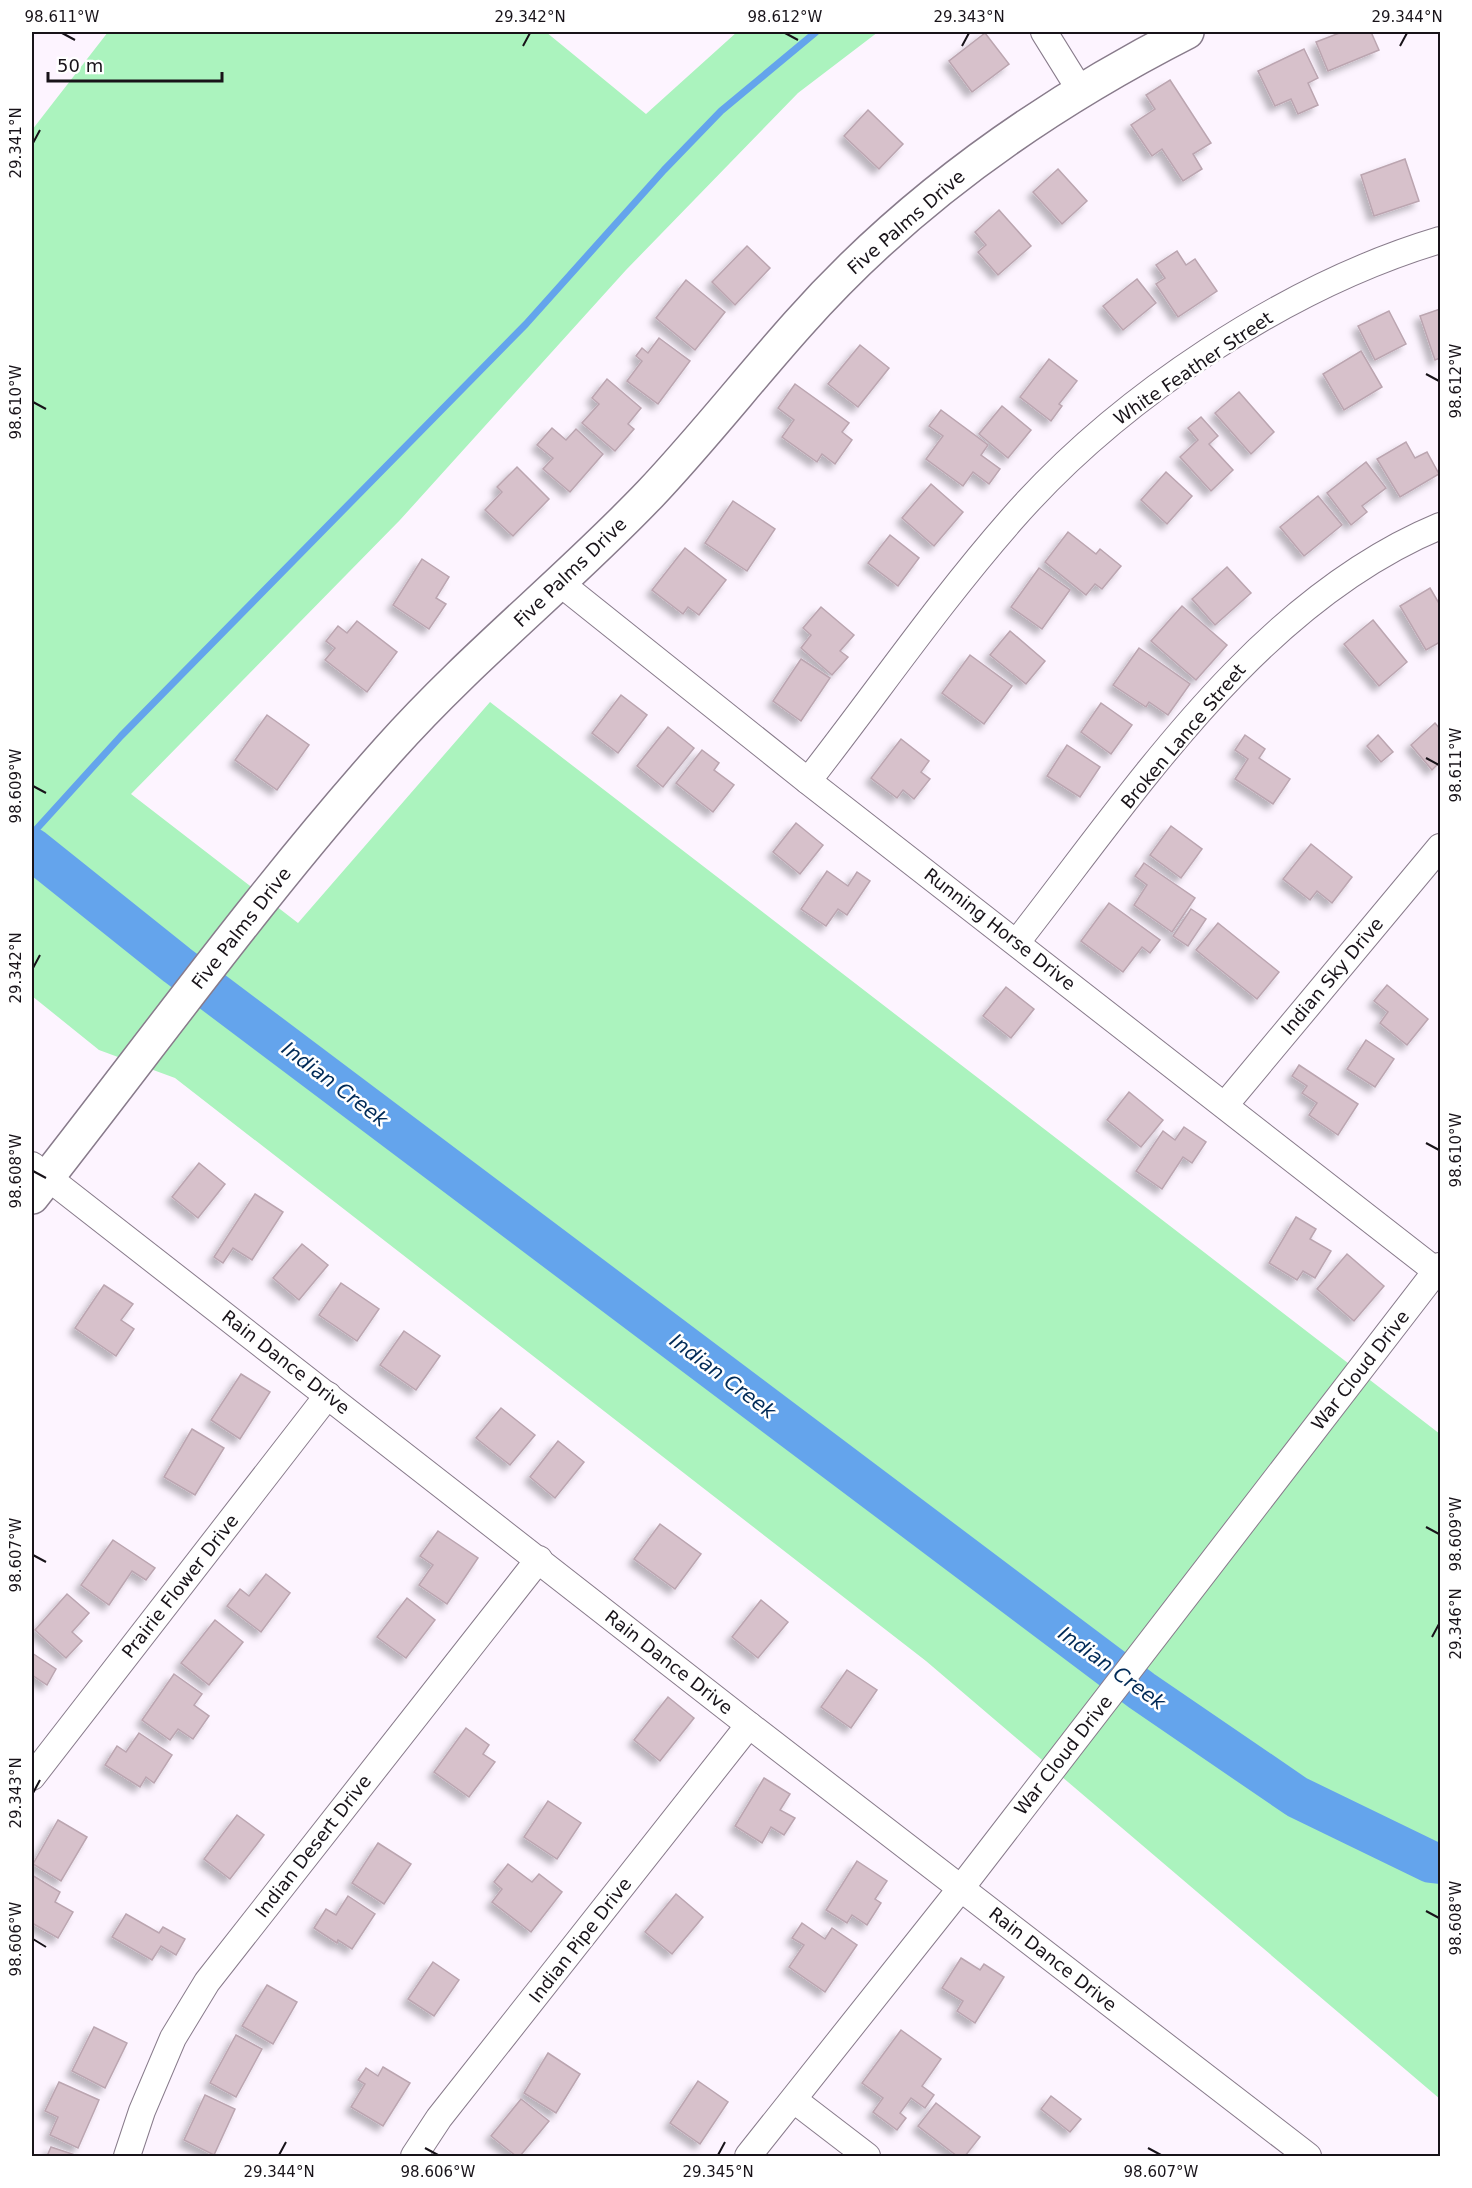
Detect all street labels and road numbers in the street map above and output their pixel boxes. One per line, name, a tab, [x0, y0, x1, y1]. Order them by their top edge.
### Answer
street label: Five Palms Drive	[843, 165, 969, 279]
street label: White Feather Street	[1110, 307, 1276, 429]
street label: Five Palms Drive	[509, 513, 631, 631]
street label: Broken Lance Street	[1116, 659, 1250, 813]
street label: Five Palms Drive	[187, 863, 295, 993]
street label: Running Horse Drive	[920, 864, 1080, 994]
street label: Indian Sky Drive	[1277, 913, 1387, 1039]
street label: Rain Dance Drive	[218, 1306, 354, 1418]
street label: War Cloud Drive	[1307, 1306, 1413, 1434]
street label: Prairie Flower Drive	[117, 1510, 243, 1662]
street label: Rain Dance Drive	[601, 1606, 737, 1718]
street label: War Cloud Drive	[1010, 1691, 1116, 1819]
street label: Indian Desert Drive	[251, 1771, 375, 1921]
street label: Indian Pipe Drive	[525, 1873, 635, 2007]
street label: Rain Dance Drive	[985, 1903, 1121, 2015]

